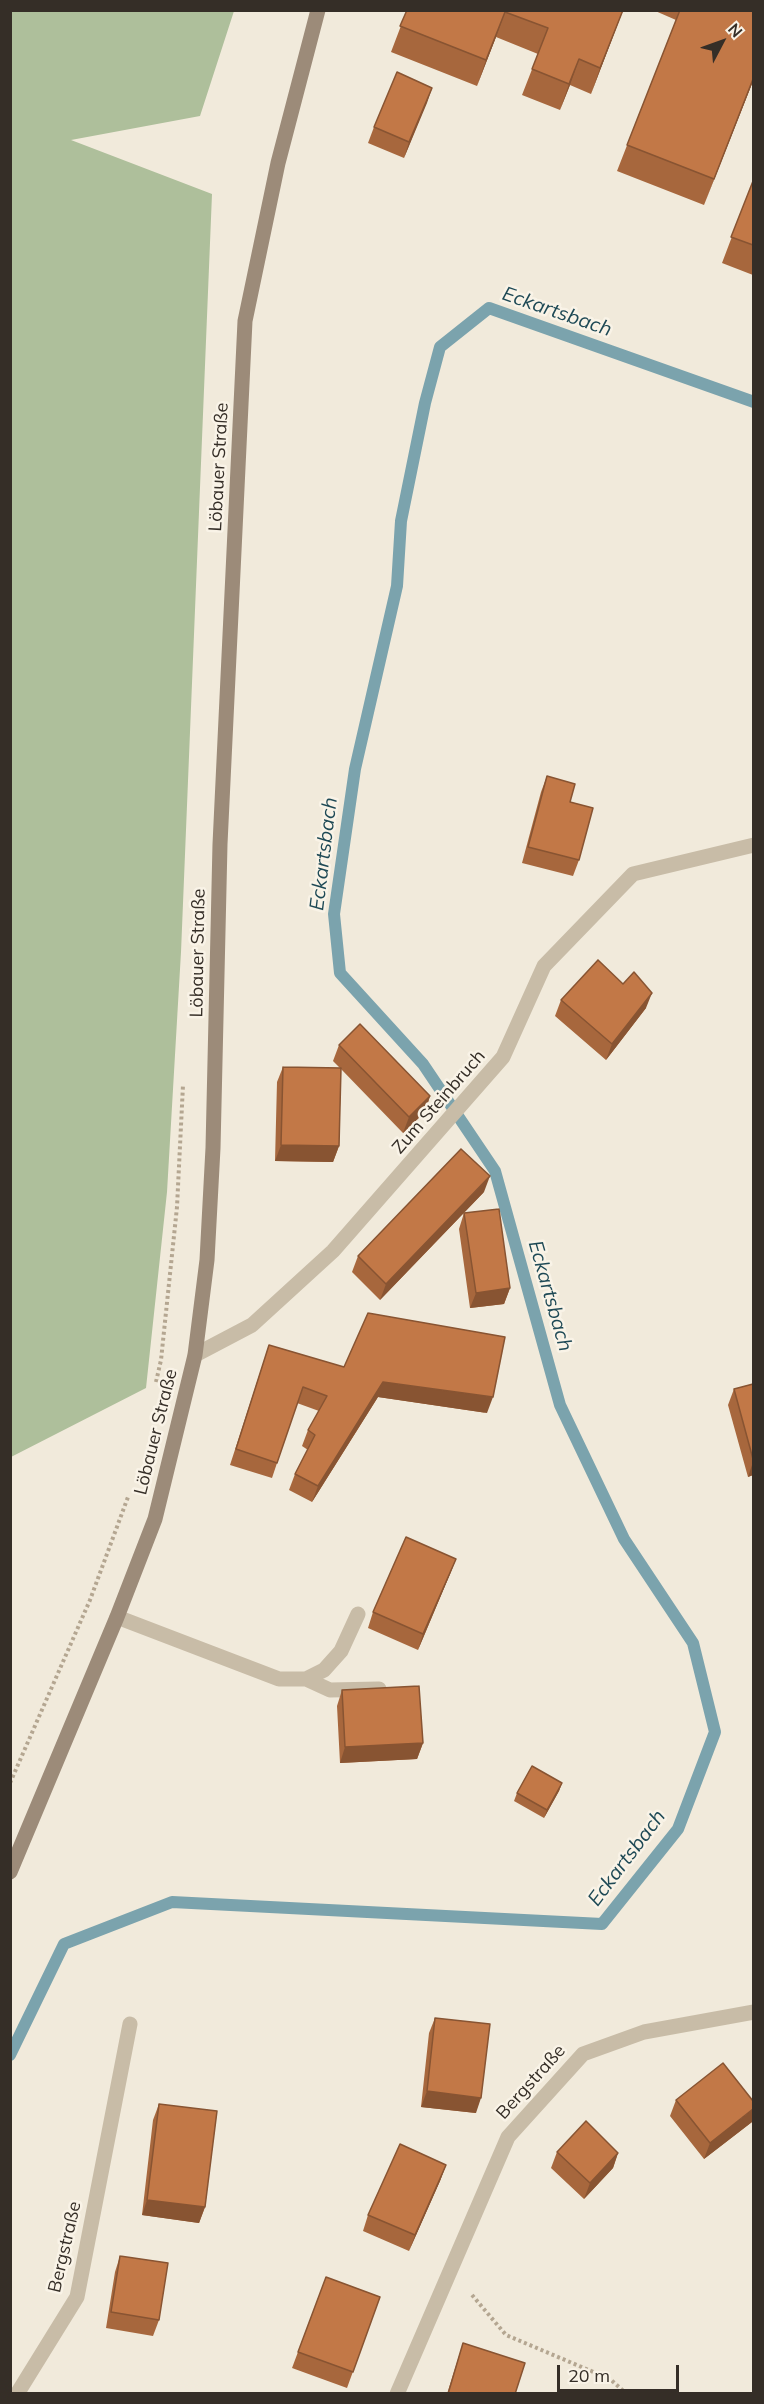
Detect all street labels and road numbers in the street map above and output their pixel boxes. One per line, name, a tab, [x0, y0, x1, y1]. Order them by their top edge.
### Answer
street label: Löbauer Straße	[205, 402, 233, 532]
street label: Löbauer Straße	[186, 888, 210, 1018]
street label: Zum Steinbruch	[388, 1046, 490, 1158]
street label: Löbauer Straße	[130, 1367, 182, 1497]
street label: Bergstraße	[492, 2040, 570, 2124]
street label: Bergstraße	[44, 2199, 86, 2295]

